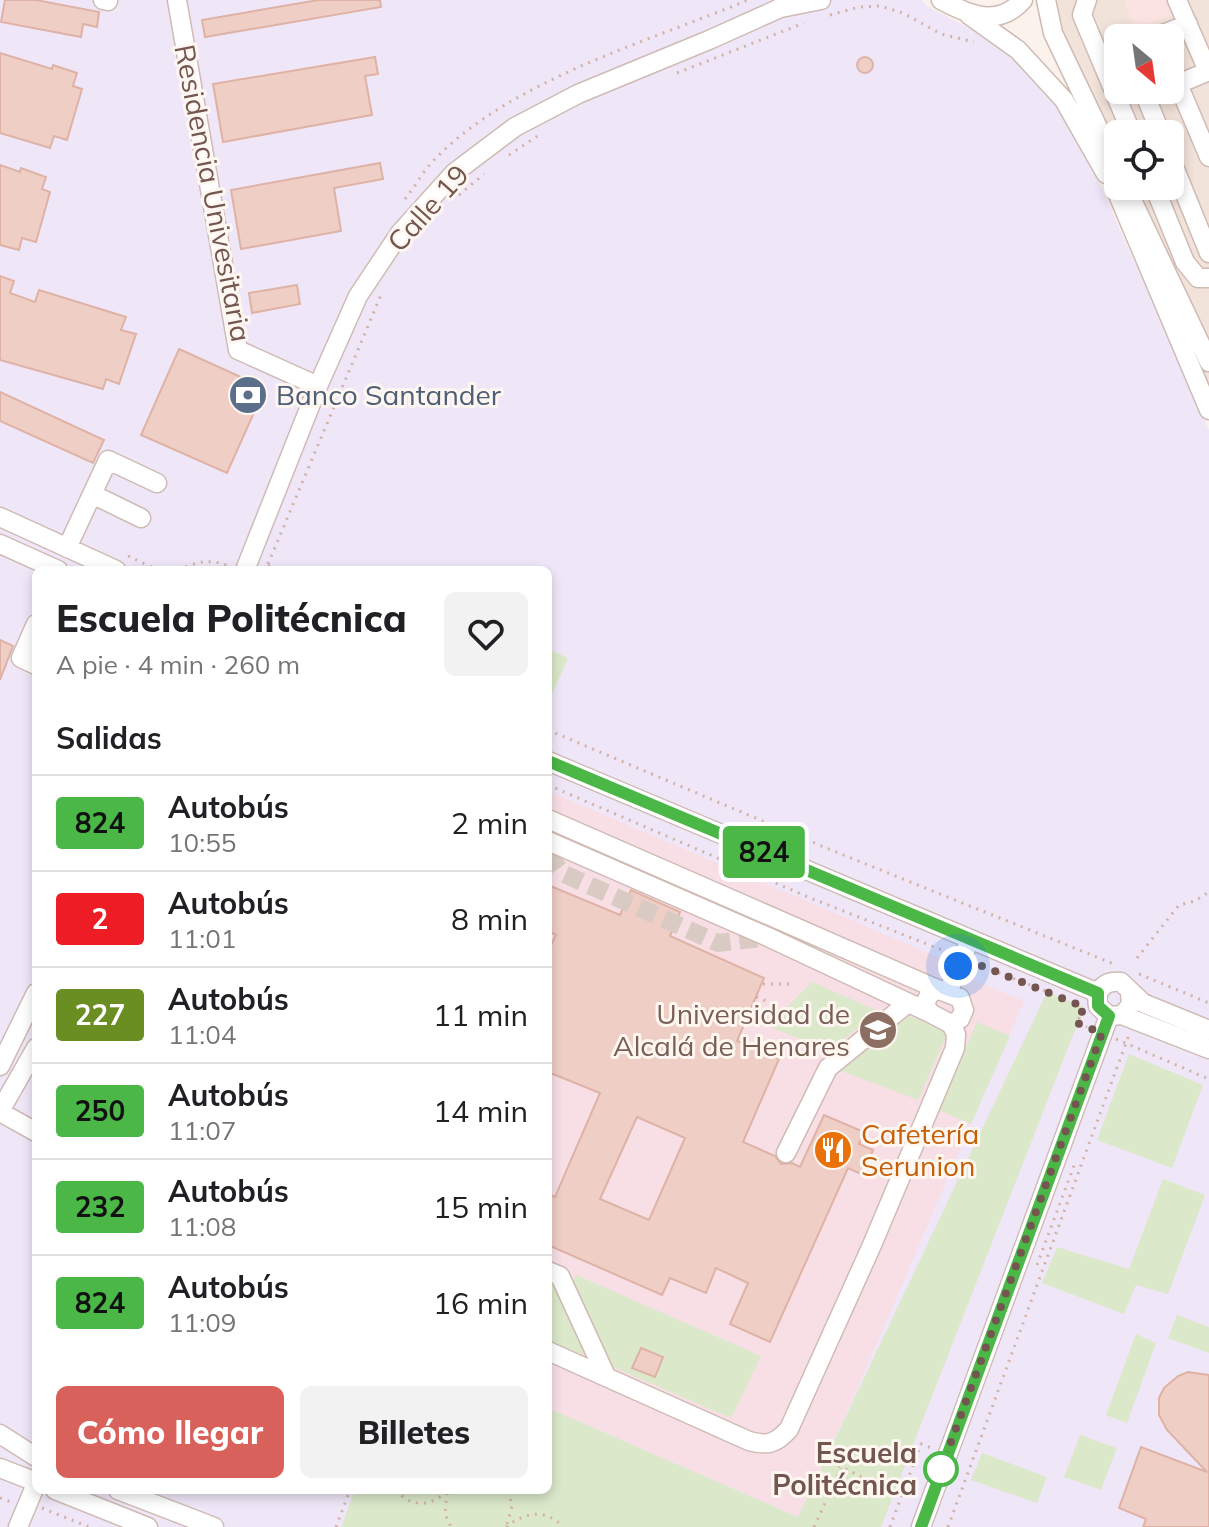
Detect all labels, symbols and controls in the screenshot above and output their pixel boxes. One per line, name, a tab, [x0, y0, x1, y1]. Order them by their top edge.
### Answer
north arrow	[1104, 24, 1184, 104]
map controls	[1104, 24, 1184, 200]
street label: Residencia Univesitaria	[167, 41, 259, 345]
button: locate	[1104, 120, 1184, 200]
street label: Calle 19	[380, 157, 476, 258]
bank icon: Banco Santander	[227, 374, 269, 416]
place label: Banco Santander	[276, 377, 502, 412]
button: heart	[444, 592, 528, 676]
text: Escuela Politécnica	[56, 594, 407, 642]
text: A pie · 4 min · 260 m	[56, 648, 300, 681]
text: Salidas	[56, 719, 162, 757]
text: Autobús	[168, 788, 289, 826]
text: 2 min	[451, 804, 528, 842]
text: 824	[75, 805, 125, 840]
text: 10:55	[168, 826, 236, 859]
line badge: 824	[718, 826, 810, 878]
text: 824	[739, 834, 789, 869]
text: Autobús	[168, 884, 289, 922]
text: 8 min	[451, 900, 528, 938]
text: 2	[92, 901, 108, 936]
text: 11:01	[168, 922, 236, 955]
your location	[938, 946, 978, 986]
text: Autobús	[168, 980, 289, 1018]
text: 11 min	[433, 996, 528, 1034]
place label: Universidad de Alcalá de Henares	[613, 996, 850, 1063]
text: 227	[75, 997, 125, 1032]
school or university icon: Universidad de Alcalá de Henares	[857, 1009, 899, 1051]
text: 11:04	[168, 1018, 236, 1051]
text: Autobús	[168, 1076, 289, 1114]
text: 14 min	[433, 1092, 528, 1130]
text: 250	[75, 1093, 125, 1128]
text: 11:07	[168, 1114, 236, 1147]
place label: Cafetería Serunion	[861, 1116, 979, 1183]
restaurant icon: Cafetería Serunion	[812, 1129, 854, 1171]
text: Autobús	[168, 1172, 289, 1210]
text: 15 min	[433, 1188, 528, 1226]
text: 232	[75, 1189, 125, 1224]
text: 11:08	[168, 1210, 236, 1243]
text: Autobús	[168, 1268, 289, 1306]
text: 16 min	[433, 1284, 528, 1322]
text: 824	[75, 1285, 125, 1320]
text: 11:09	[168, 1306, 236, 1339]
button: Cómo llegar	[56, 1386, 284, 1478]
button: Billetes	[300, 1386, 528, 1478]
place label: Escuela Politécnica	[772, 1435, 917, 1502]
marker: Escuela Politécnica	[924, 1452, 958, 1486]

